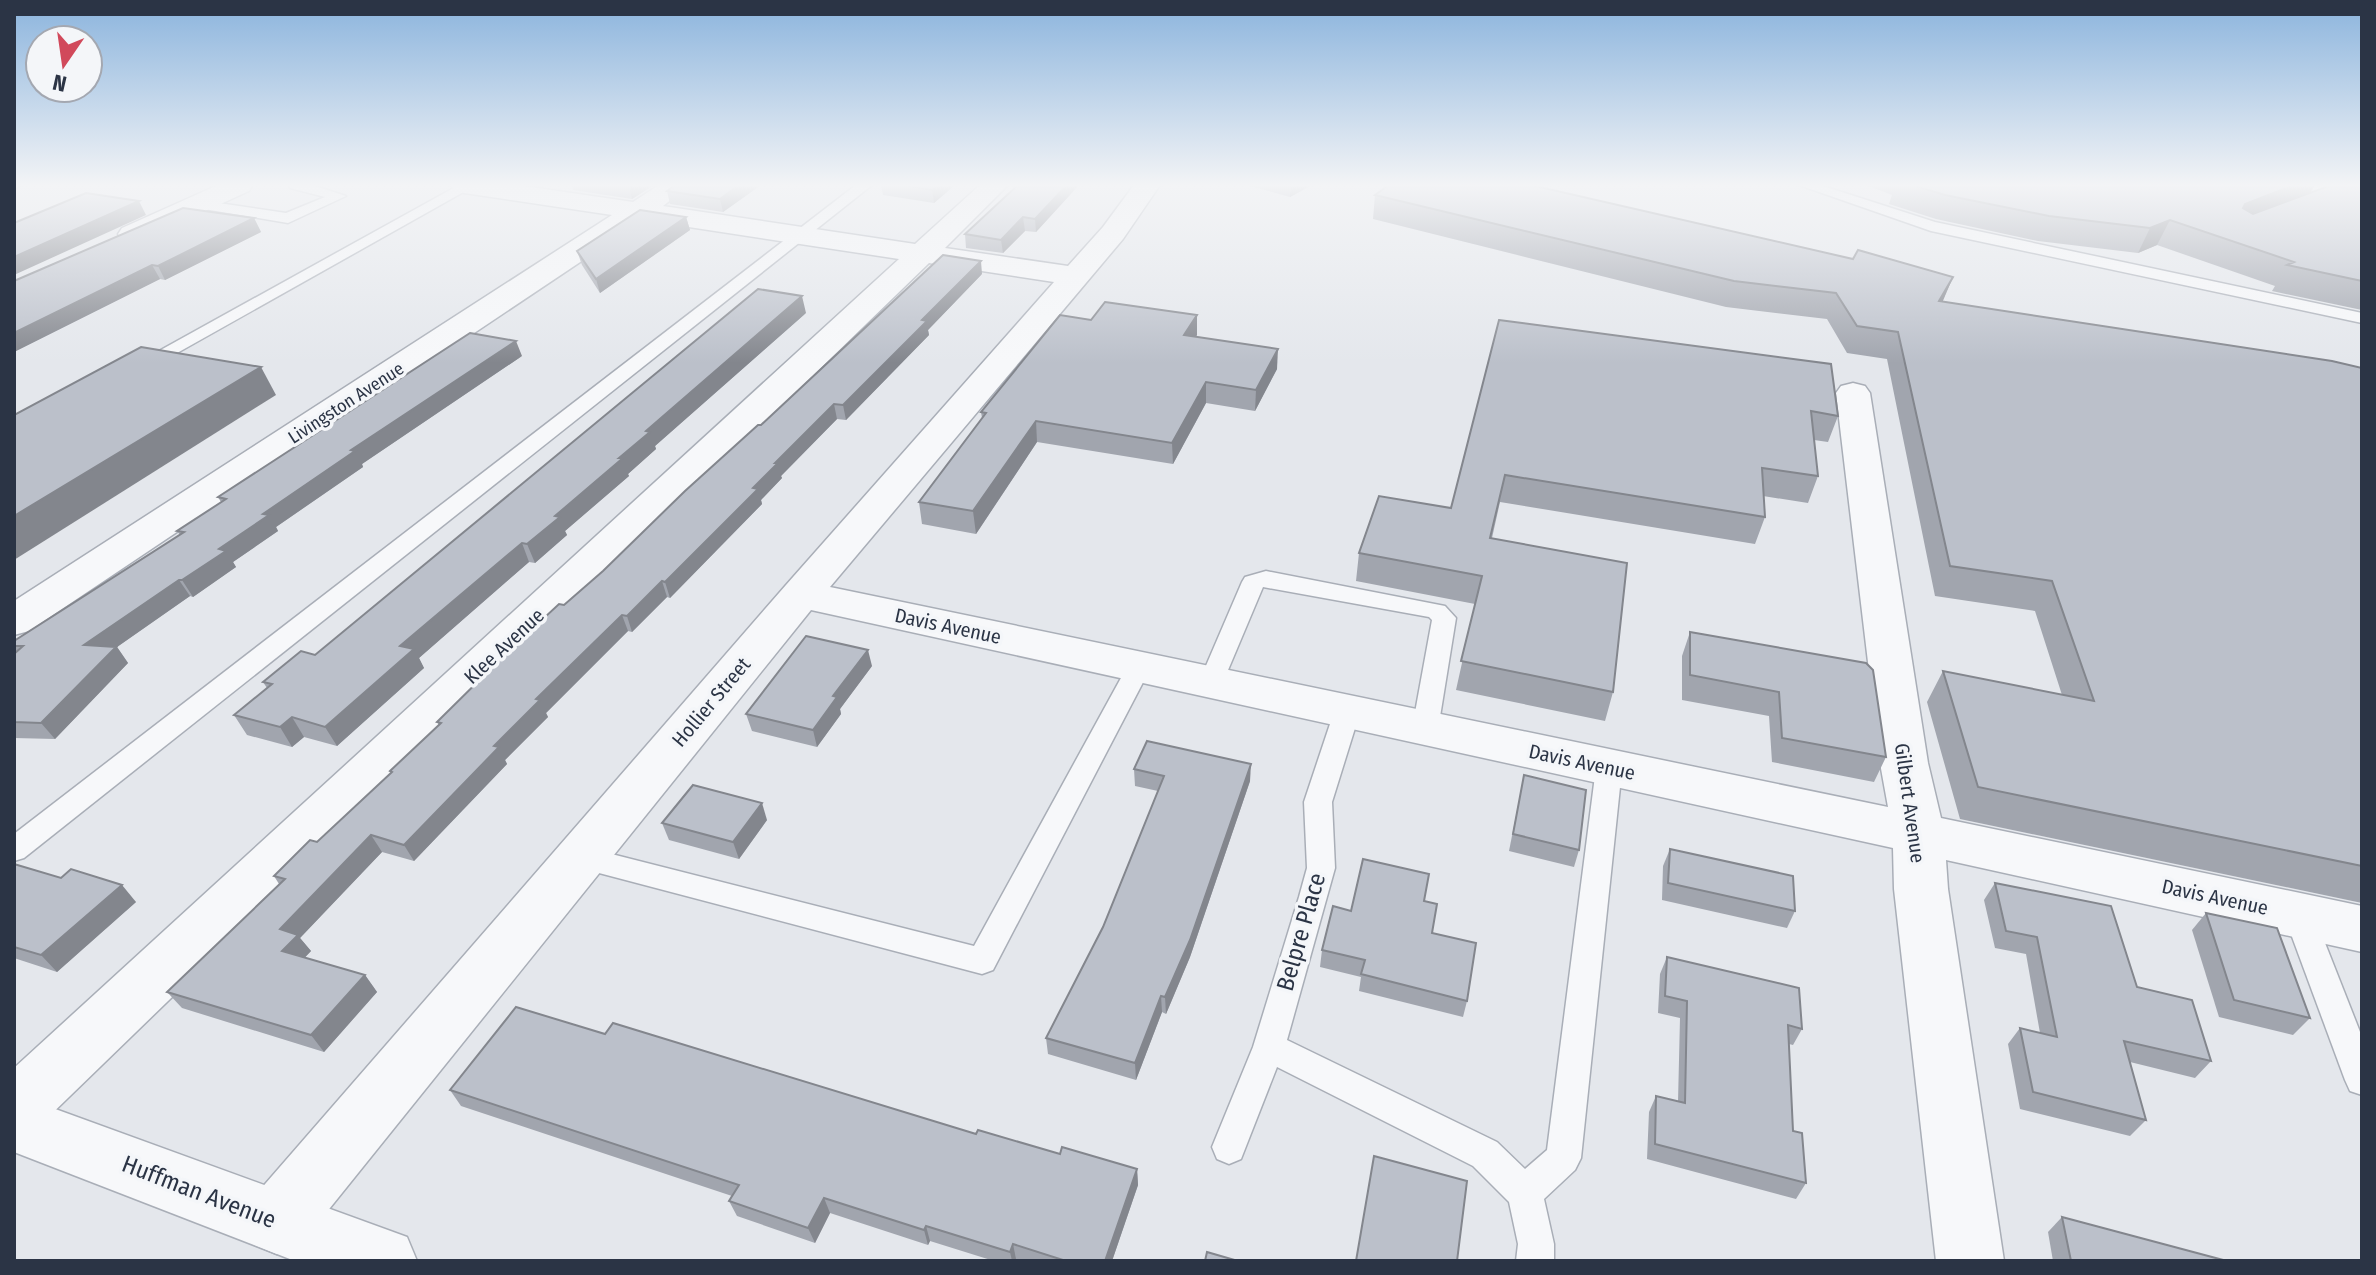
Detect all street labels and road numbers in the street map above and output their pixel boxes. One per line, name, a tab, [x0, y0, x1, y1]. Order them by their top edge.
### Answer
street label: Livingston Avenue	[284, 357, 408, 449]
street label: Klee Avenue	[459, 603, 549, 689]
street label: Davis Avenue	[893, 603, 1003, 649]
street label: Hollier Street	[667, 652, 756, 751]
street label: Davis Avenue	[1527, 739, 1637, 785]
street label: Gilbert Avenue	[1890, 742, 1930, 864]
street label: Belpre Place	[1271, 870, 1331, 994]
street label: Davis Avenue	[2160, 874, 2270, 920]
street label: Huffman Avenue	[118, 1150, 280, 1234]

